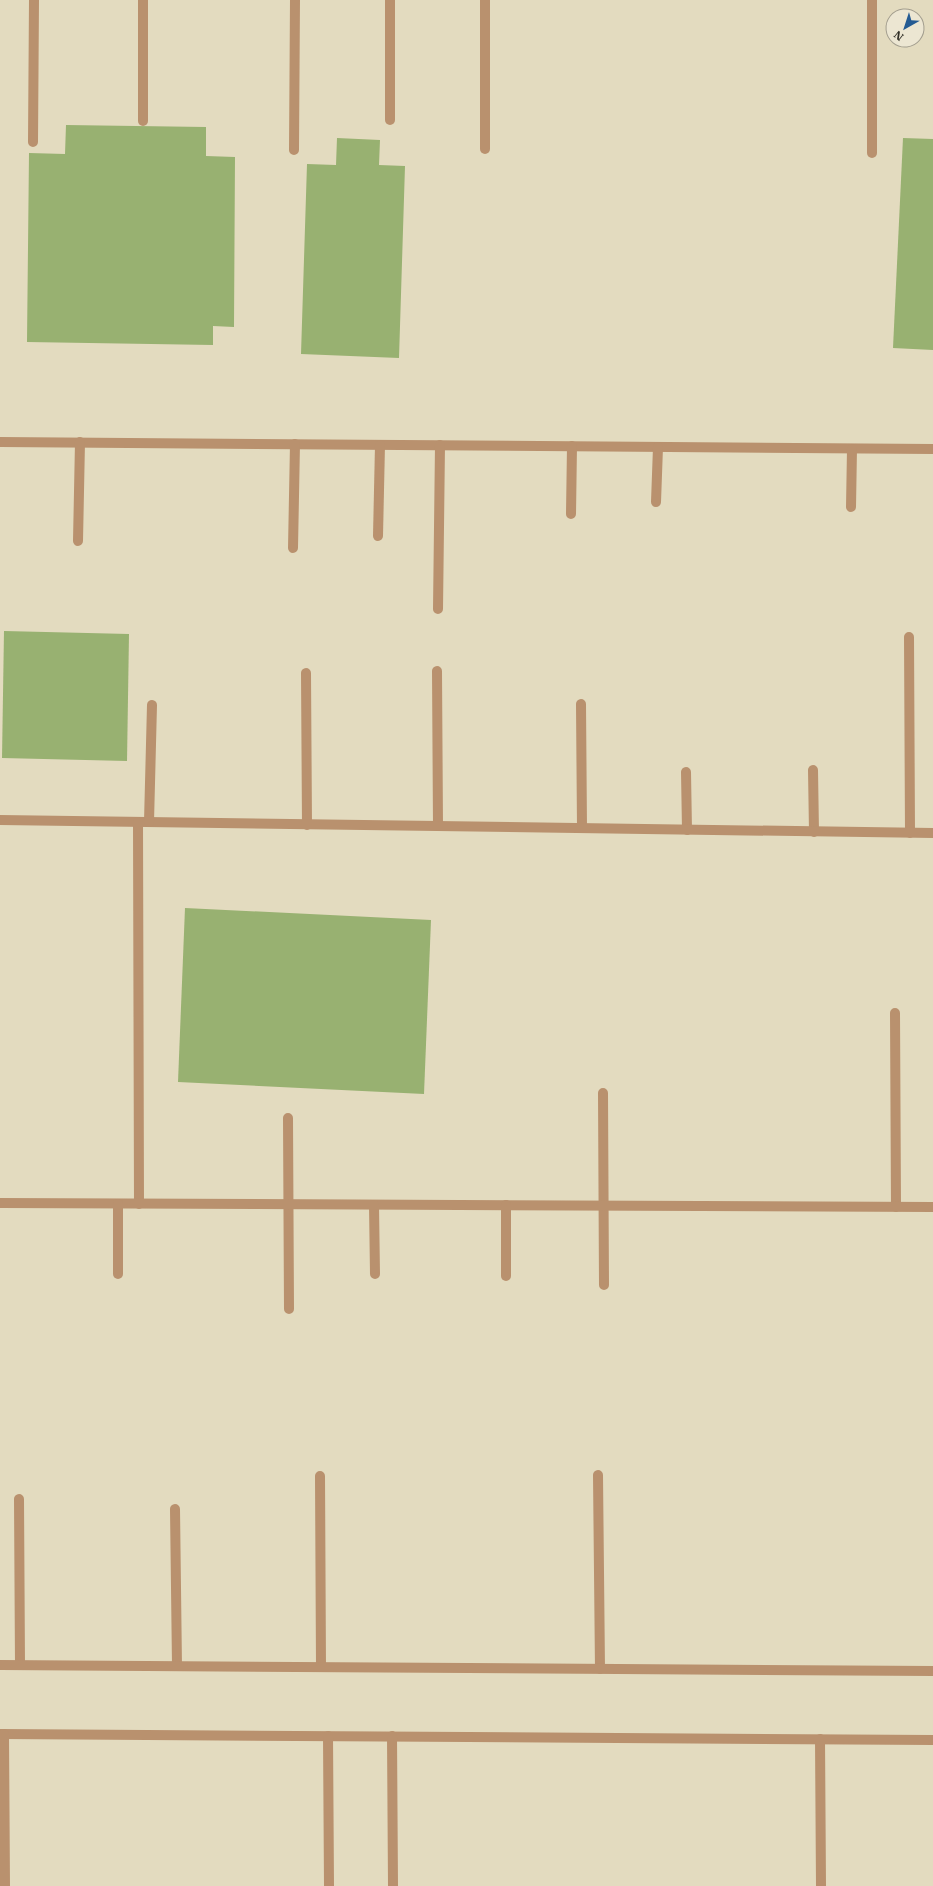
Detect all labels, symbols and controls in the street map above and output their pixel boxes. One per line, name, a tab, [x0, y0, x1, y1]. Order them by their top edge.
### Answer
north arrow	[885, 8, 925, 48]
text: N	[891, 27, 906, 44]

